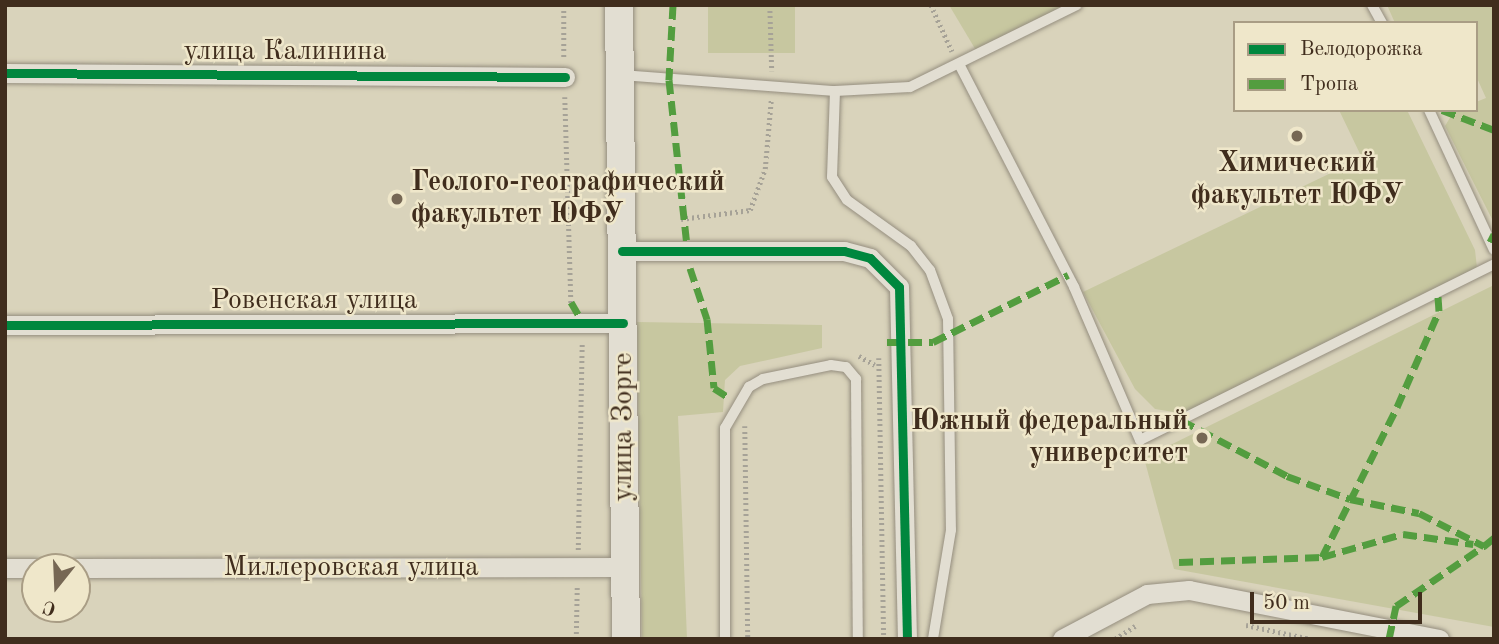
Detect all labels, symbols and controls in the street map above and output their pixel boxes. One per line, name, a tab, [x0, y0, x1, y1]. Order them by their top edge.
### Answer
legend	[1233, 21, 1478, 112]
street label: улица Калинина	[184, 35, 386, 69]
text: Велодорожка	[1300, 39, 1423, 60]
text: Тропа	[1300, 74, 1358, 95]
marker: Химический факультет ЮФУ	[1289, 128, 1305, 144]
place label: Химический факультет ЮФУ	[1191, 147, 1403, 213]
place label: Геолого-географический факультет ЮФУ	[411, 166, 725, 232]
marker: Геолого-географический факультет ЮФУ	[389, 191, 405, 207]
street label: Ровенская улица	[210, 284, 418, 318]
street label: улица Зорге	[607, 353, 641, 501]
place label: Южный федеральный университет	[911, 405, 1188, 471]
marker: Южный федеральный университет	[1194, 430, 1210, 446]
street label: Миллеровская улица	[223, 551, 479, 585]
north arrow	[21, 553, 91, 623]
scale bar	[1254, 578, 1426, 622]
text: 50 m	[1263, 593, 1310, 614]
text: С	[41, 596, 59, 618]

